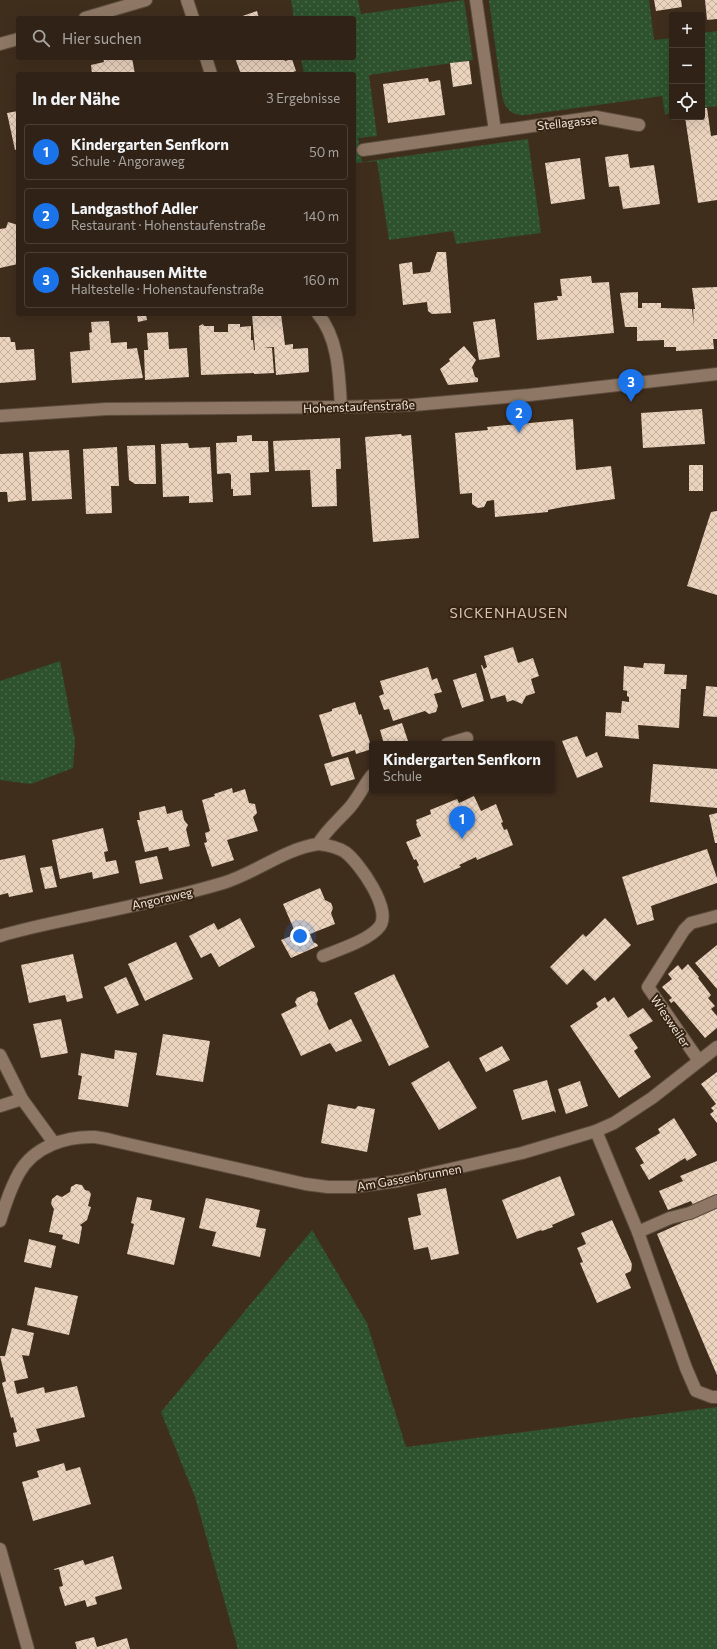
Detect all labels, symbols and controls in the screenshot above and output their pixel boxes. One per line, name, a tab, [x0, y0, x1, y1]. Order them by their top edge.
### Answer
map controls	[669, 12, 705, 120]
button: +	[669, 12, 705, 48]
search box	[16, 16, 356, 60]
icon: search	[30, 27, 52, 49]
text: Hier suchen	[62, 29, 142, 47]
button: −	[669, 48, 705, 84]
button: locate	[669, 84, 705, 120]
text: In der Nähe	[32, 88, 120, 109]
text: 3 Ergebnisse	[266, 90, 340, 106]
street label: Stellagasse	[536, 112, 598, 132]
text: Kindergarten Senfkorn	[71, 135, 229, 153]
text: 1	[43, 144, 49, 160]
text: 50 m	[309, 144, 339, 160]
text: Schule · Angoraweg	[71, 153, 185, 169]
text: Landgasthof Adler	[71, 199, 198, 217]
text: 2	[42, 208, 50, 224]
text: 140 m	[303, 208, 339, 224]
text: Restaurant · Hohenstaufenstraße	[71, 217, 266, 233]
text: Sickenhausen Mitte	[71, 263, 207, 281]
text: 3	[42, 272, 50, 288]
text: 160 m	[303, 272, 339, 288]
text: Haltestelle · Hohenstaufenstraße	[71, 281, 264, 297]
pin: 3	[618, 369, 644, 402]
street label: Hohenstaufenstraße	[303, 397, 415, 415]
pin: 2	[506, 400, 532, 433]
district label: SICKENHAUSEN	[449, 604, 569, 621]
popup	[369, 741, 555, 793]
text: Kindergarten Senfkorn	[383, 750, 541, 768]
text: Schule	[383, 768, 422, 784]
pin: 1	[449, 806, 475, 839]
street label: Angoraweg	[130, 884, 194, 912]
your location	[290, 926, 310, 946]
street label: Wiesweiler	[648, 992, 694, 1050]
street label: Am Gassenbrunnen	[356, 1161, 462, 1193]

